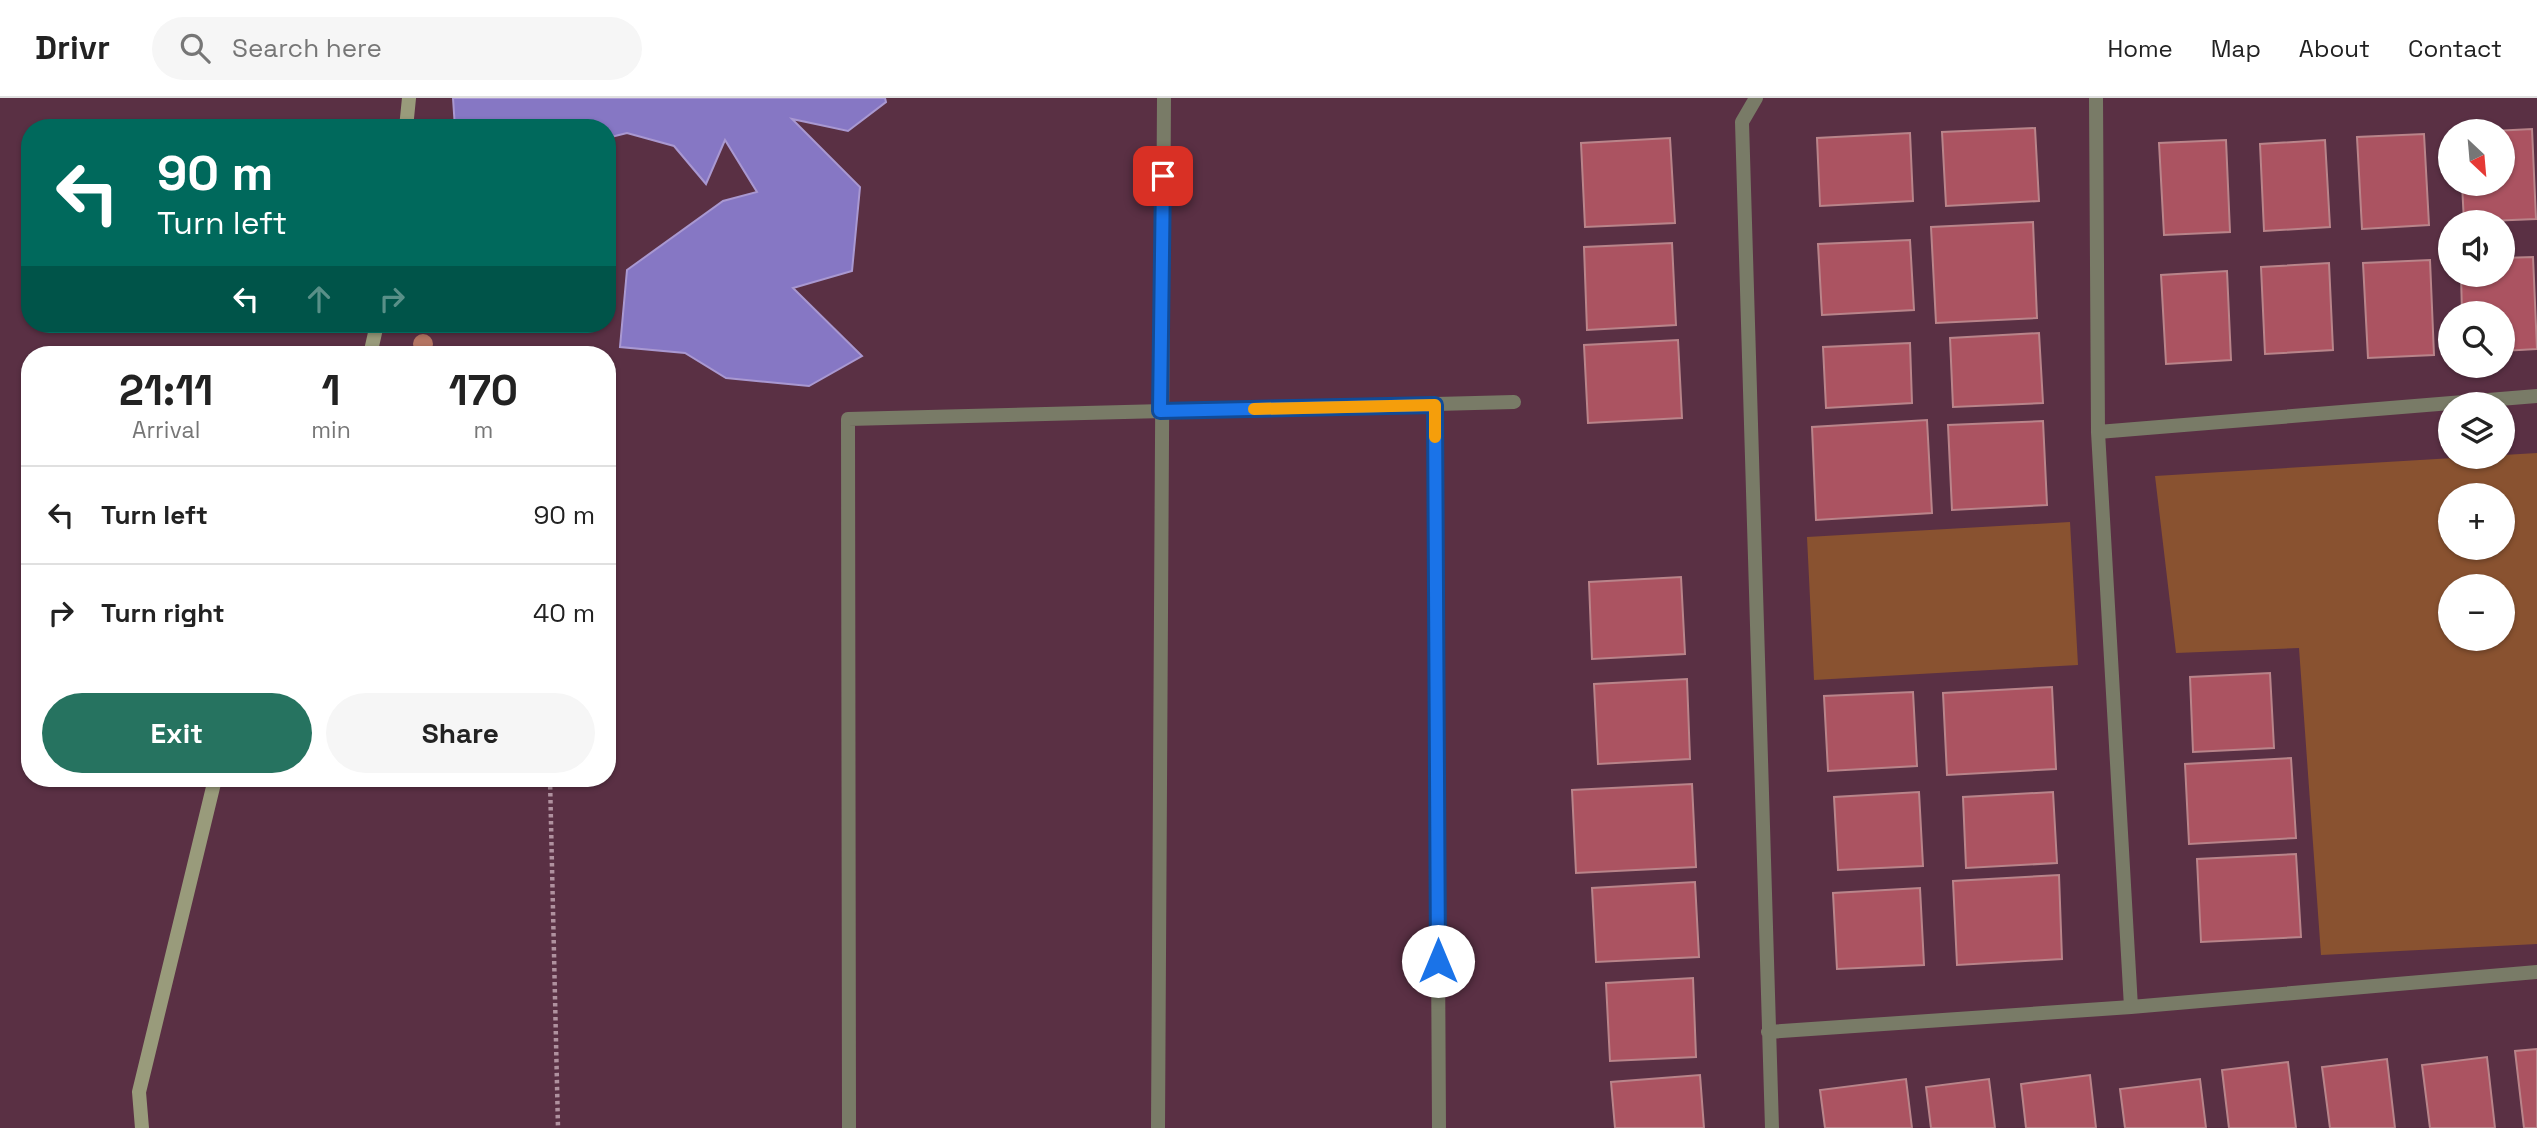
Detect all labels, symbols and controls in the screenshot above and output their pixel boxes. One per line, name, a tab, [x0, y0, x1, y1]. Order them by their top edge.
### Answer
search box	[152, 17, 642, 80]
text: Drivr	[35, 27, 110, 69]
icon: search	[176, 29, 214, 67]
text: Search here	[232, 31, 382, 65]
text: Home	[2107, 33, 2173, 64]
text: Map	[2211, 33, 2261, 64]
text: About	[2299, 33, 2370, 64]
text: Contact	[2408, 33, 2502, 64]
north arrow	[2438, 119, 2515, 196]
map controls	[2438, 119, 2515, 651]
text: 90 m	[157, 142, 273, 204]
pin	[1133, 146, 1193, 206]
icon: left	[42, 147, 133, 238]
icon: arrive	[1144, 157, 1182, 195]
text: Turn left	[157, 203, 287, 243]
button: sound	[2438, 210, 2515, 287]
icon: left	[227, 280, 265, 318]
icon: ahead	[300, 280, 338, 318]
icon: right	[373, 280, 411, 318]
button: search	[2438, 301, 2515, 378]
text: 21:11	[119, 364, 213, 417]
text: 1	[322, 364, 341, 417]
text: 170	[449, 364, 518, 417]
button: layers	[2438, 392, 2515, 469]
text: Arrival	[132, 415, 200, 445]
text: min	[311, 415, 351, 445]
text: m	[474, 415, 493, 445]
button: +	[2438, 483, 2515, 560]
icon: left	[42, 496, 80, 534]
text: Turn left	[101, 498, 208, 532]
text: 90 m	[533, 498, 595, 532]
button: −	[2438, 574, 2515, 651]
icon: right	[42, 594, 80, 632]
text: Turn right	[101, 596, 225, 630]
text: 40 m	[533, 596, 595, 630]
button: Exit	[42, 693, 312, 773]
button: Share	[326, 693, 595, 773]
position arrow	[1401, 924, 1475, 998]

